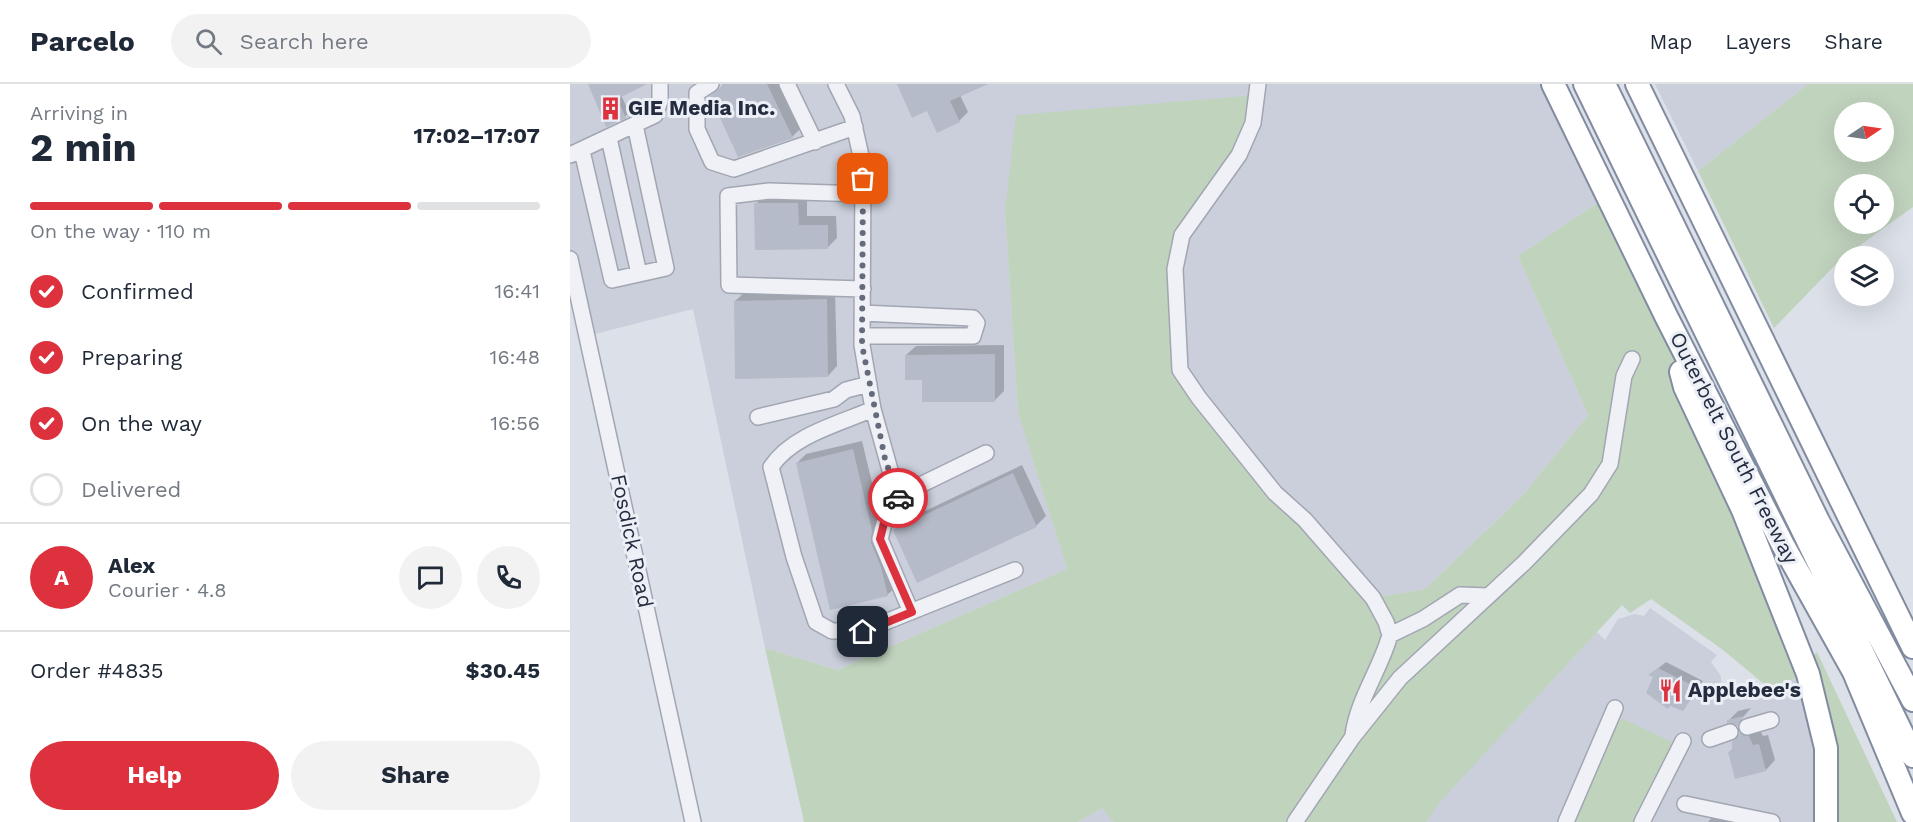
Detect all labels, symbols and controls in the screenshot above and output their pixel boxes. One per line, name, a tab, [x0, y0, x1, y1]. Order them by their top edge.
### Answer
search box	[171, 14, 591, 68]
text: Parcelo	[30, 25, 135, 58]
icon: search	[192, 25, 225, 58]
text: Search here	[240, 29, 369, 54]
text: Map	[1649, 29, 1692, 54]
text: Layers	[1725, 29, 1791, 54]
text: Share	[1824, 29, 1883, 54]
building icon: GIE Media Inc.	[597, 95, 623, 121]
place label: GIE Media Inc.	[628, 95, 775, 120]
text: Arriving in	[30, 101, 128, 125]
north arrow	[1834, 102, 1894, 162]
map controls	[1834, 102, 1894, 306]
text: 17:02–17:07	[413, 123, 540, 148]
text: 2 min	[30, 125, 137, 170]
pin	[837, 153, 888, 204]
icon: bag	[846, 162, 879, 195]
button: locate	[1834, 174, 1894, 234]
text: On the way · 110 m	[30, 219, 211, 243]
button: layers	[1834, 246, 1894, 306]
icon: check	[30, 275, 63, 308]
text: Confirmed	[81, 279, 194, 304]
text: 16:41	[494, 279, 540, 303]
street label: Outerbelt South Freeway	[1665, 328, 1804, 568]
icon: check	[30, 341, 63, 374]
text: Preparing	[81, 345, 182, 370]
text: 16:48	[490, 345, 540, 369]
icon: check	[30, 407, 63, 440]
text: On the way	[81, 411, 202, 436]
text: 16:56	[490, 411, 540, 435]
courier	[868, 468, 928, 528]
street label: Fosdick Road	[606, 472, 659, 610]
text: Delivered	[81, 477, 181, 502]
icon: car	[882, 482, 915, 515]
button: chat	[399, 546, 462, 609]
button: phone	[477, 546, 540, 609]
text: Alex	[108, 553, 155, 578]
text: A	[54, 565, 69, 590]
text: Courier · 4.8	[108, 578, 227, 602]
pin	[837, 606, 888, 657]
icon: home	[846, 615, 879, 648]
text: Order #4835	[30, 658, 164, 683]
text: $30.45	[466, 658, 540, 683]
restaurant icon: Applebee's	[1657, 677, 1683, 703]
place label: Applebee's	[1688, 677, 1801, 702]
button: Help	[30, 741, 279, 810]
button: Share	[291, 741, 540, 810]

